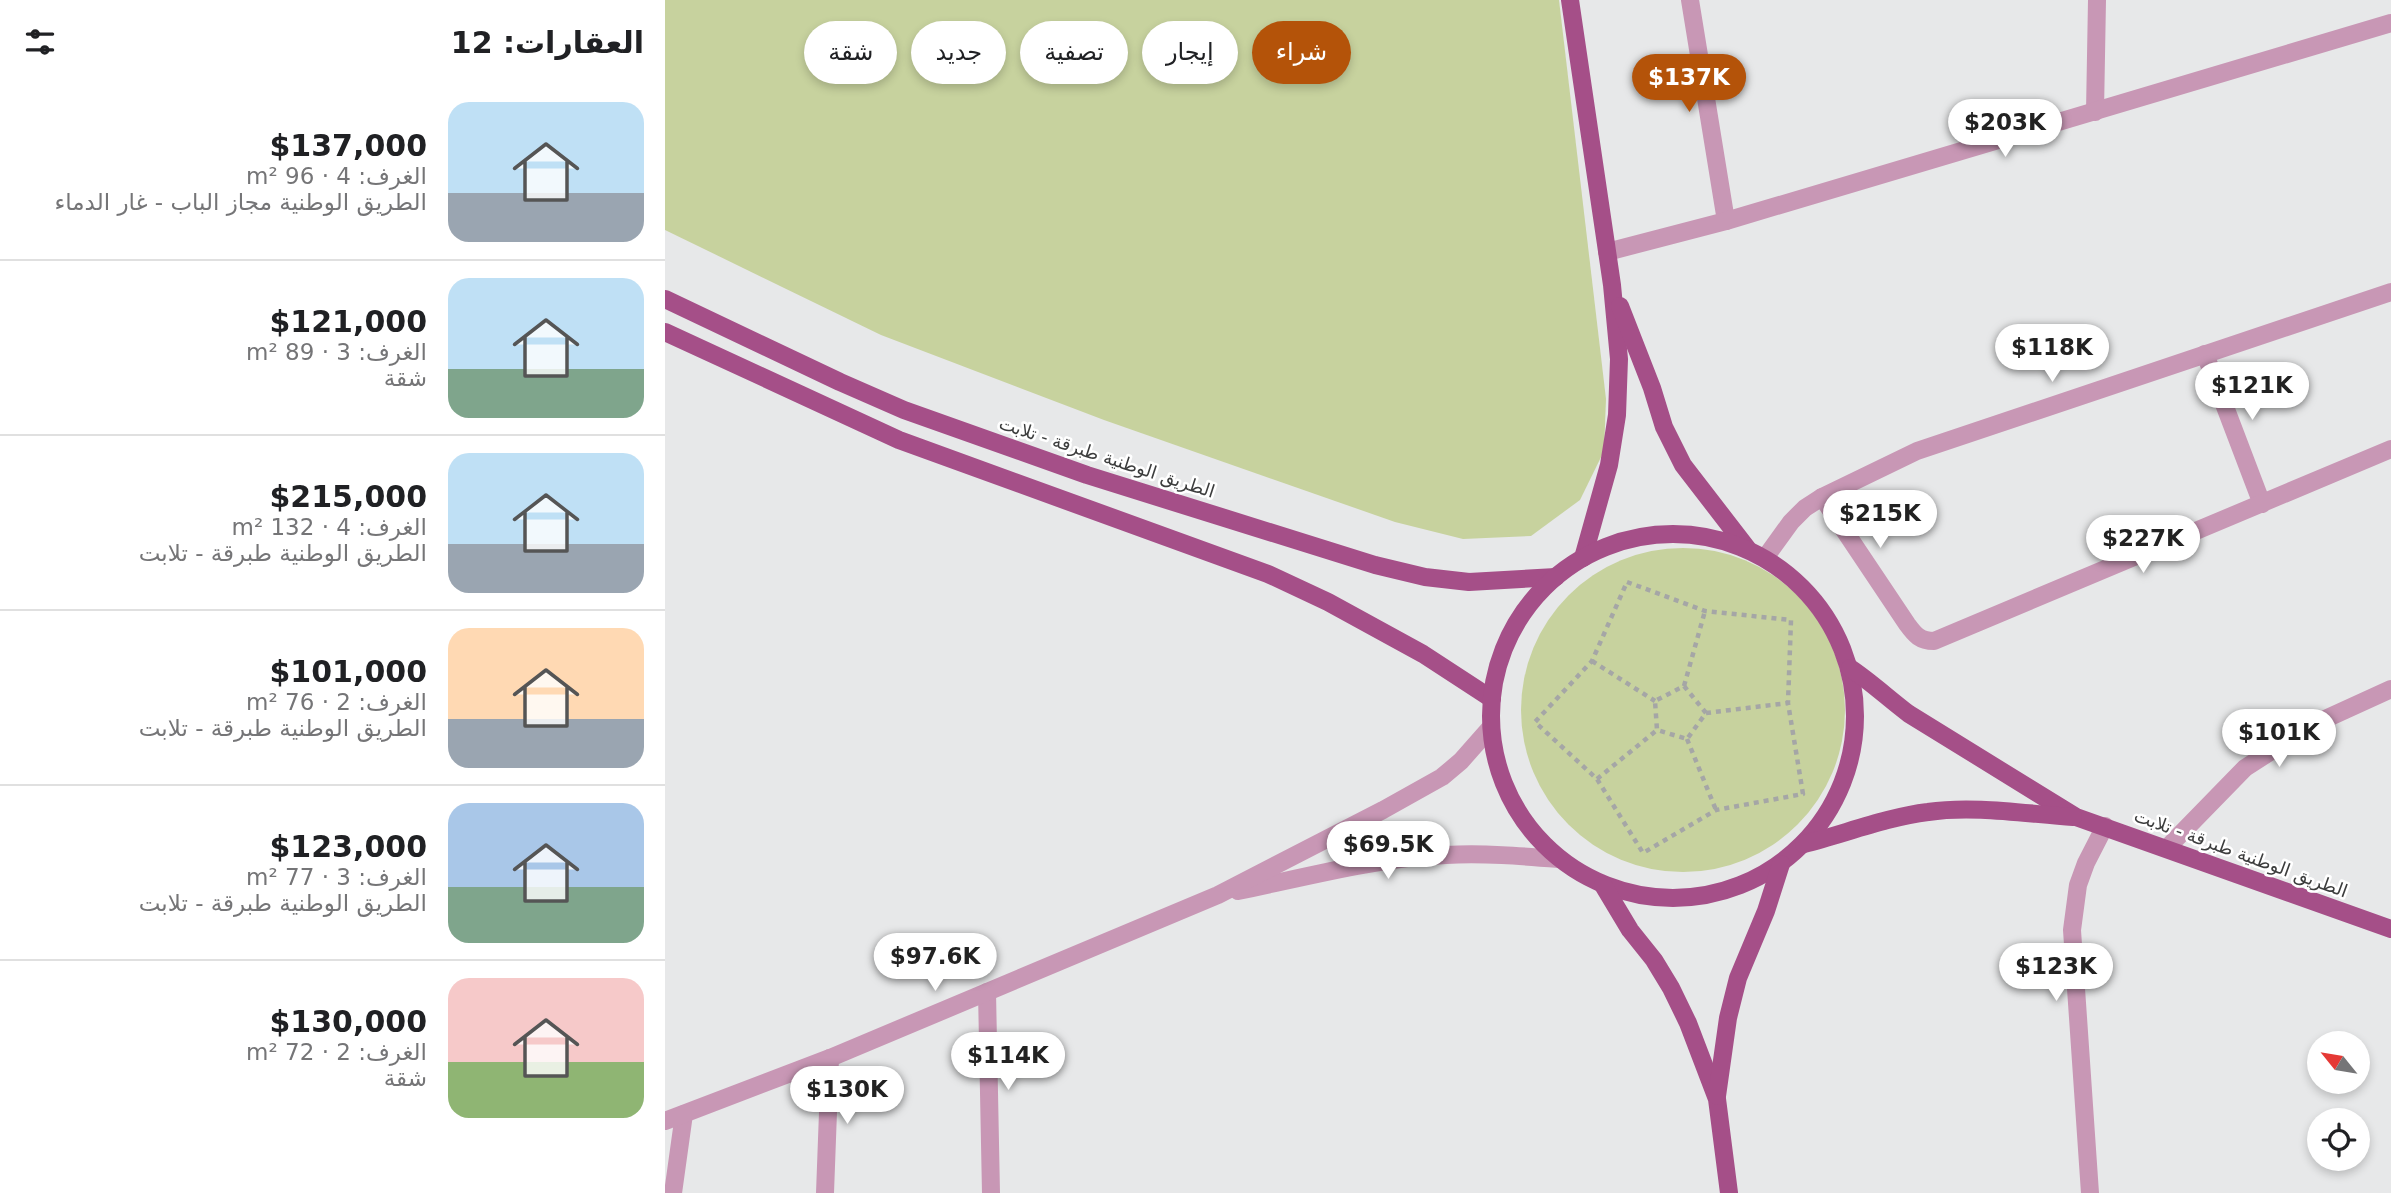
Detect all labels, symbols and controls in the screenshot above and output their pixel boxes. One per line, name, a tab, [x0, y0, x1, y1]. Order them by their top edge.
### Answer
chip: شقة	[804, 21, 897, 84]
chip: جديد	[911, 21, 1006, 84]
chip: تصفية	[1020, 21, 1128, 84]
chip: إيجار	[1142, 21, 1238, 84]
chip: شراء	[1252, 21, 1351, 84]
icon: filters	[21, 23, 59, 61]
text: العقارات: 12	[451, 25, 644, 60]
pin: $137K	[1640, 54, 1738, 114]
text: $137K	[1648, 64, 1730, 90]
pin: $203K	[1956, 100, 2054, 159]
text: $203K	[1964, 109, 2046, 135]
text: $137,000	[269, 128, 427, 163]
icon: home	[504, 130, 588, 214]
text: الغرف: 4 · 96 m²	[246, 163, 427, 189]
text: الطريق الوطنية مجاز الباب - غار الدماء	[54, 189, 427, 215]
text: $121,000	[269, 304, 427, 339]
icon: home	[504, 306, 588, 390]
pin: $118K	[2003, 324, 2101, 384]
text: $118K	[2011, 334, 2093, 360]
text: الغرف: 3 · 89 m²	[246, 339, 427, 365]
pin: $121K	[2203, 362, 2301, 422]
text: شقة	[384, 365, 427, 391]
text: $121K	[2211, 372, 2293, 398]
street label: الطريق الوطنية طبرقة - تلابت	[996, 412, 1218, 503]
text: $215,000	[269, 479, 427, 514]
icon: home	[504, 481, 588, 565]
pin: $215K	[1831, 490, 1929, 550]
text: $215K	[1839, 500, 1921, 526]
text: الغرف: 4 · 132 m²	[231, 514, 427, 540]
pin: $227K	[2094, 516, 2192, 575]
text: $227K	[2102, 525, 2184, 551]
text: الطريق الوطنية طبرقة - تلابت	[139, 540, 427, 566]
text: $101,000	[269, 654, 427, 689]
icon: home	[504, 656, 588, 740]
text: الغرف: 2 · 76 m²	[246, 689, 427, 715]
pin: $101K	[2230, 710, 2328, 769]
text: الطريق الوطنية طبرقة - تلابت	[139, 715, 427, 741]
text: $101K	[2238, 719, 2320, 745]
street label: الطريق الوطنية طبرقة - تلابت	[2131, 805, 2351, 902]
pin: $69.5K	[1331, 822, 1445, 881]
text: $123,000	[269, 829, 427, 864]
icon: home	[504, 831, 588, 915]
text: $69.5K	[1343, 831, 1433, 857]
text: الغرف: 3 · 77 m²	[246, 864, 427, 890]
text: الطريق الوطنية طبرقة - تلابت	[139, 890, 427, 916]
pin: $97.6K	[878, 934, 992, 993]
text: $97.6K	[890, 943, 980, 969]
pin: $123K	[2007, 944, 2105, 1003]
text: $123K	[2015, 953, 2097, 979]
text: $130,000	[269, 1004, 427, 1039]
icon: home	[504, 1006, 588, 1090]
north arrow	[2307, 1031, 2369, 1094]
map controls	[2307, 1031, 2370, 1171]
pin: $114K	[959, 1032, 1057, 1092]
text: الغرف: 2 · 72 m²	[246, 1039, 427, 1065]
text: $114K	[967, 1042, 1049, 1068]
text: شقة	[384, 1065, 427, 1091]
pin: $130K	[798, 1066, 896, 1126]
text: $130K	[806, 1076, 888, 1102]
button: locate	[2307, 1108, 2370, 1171]

